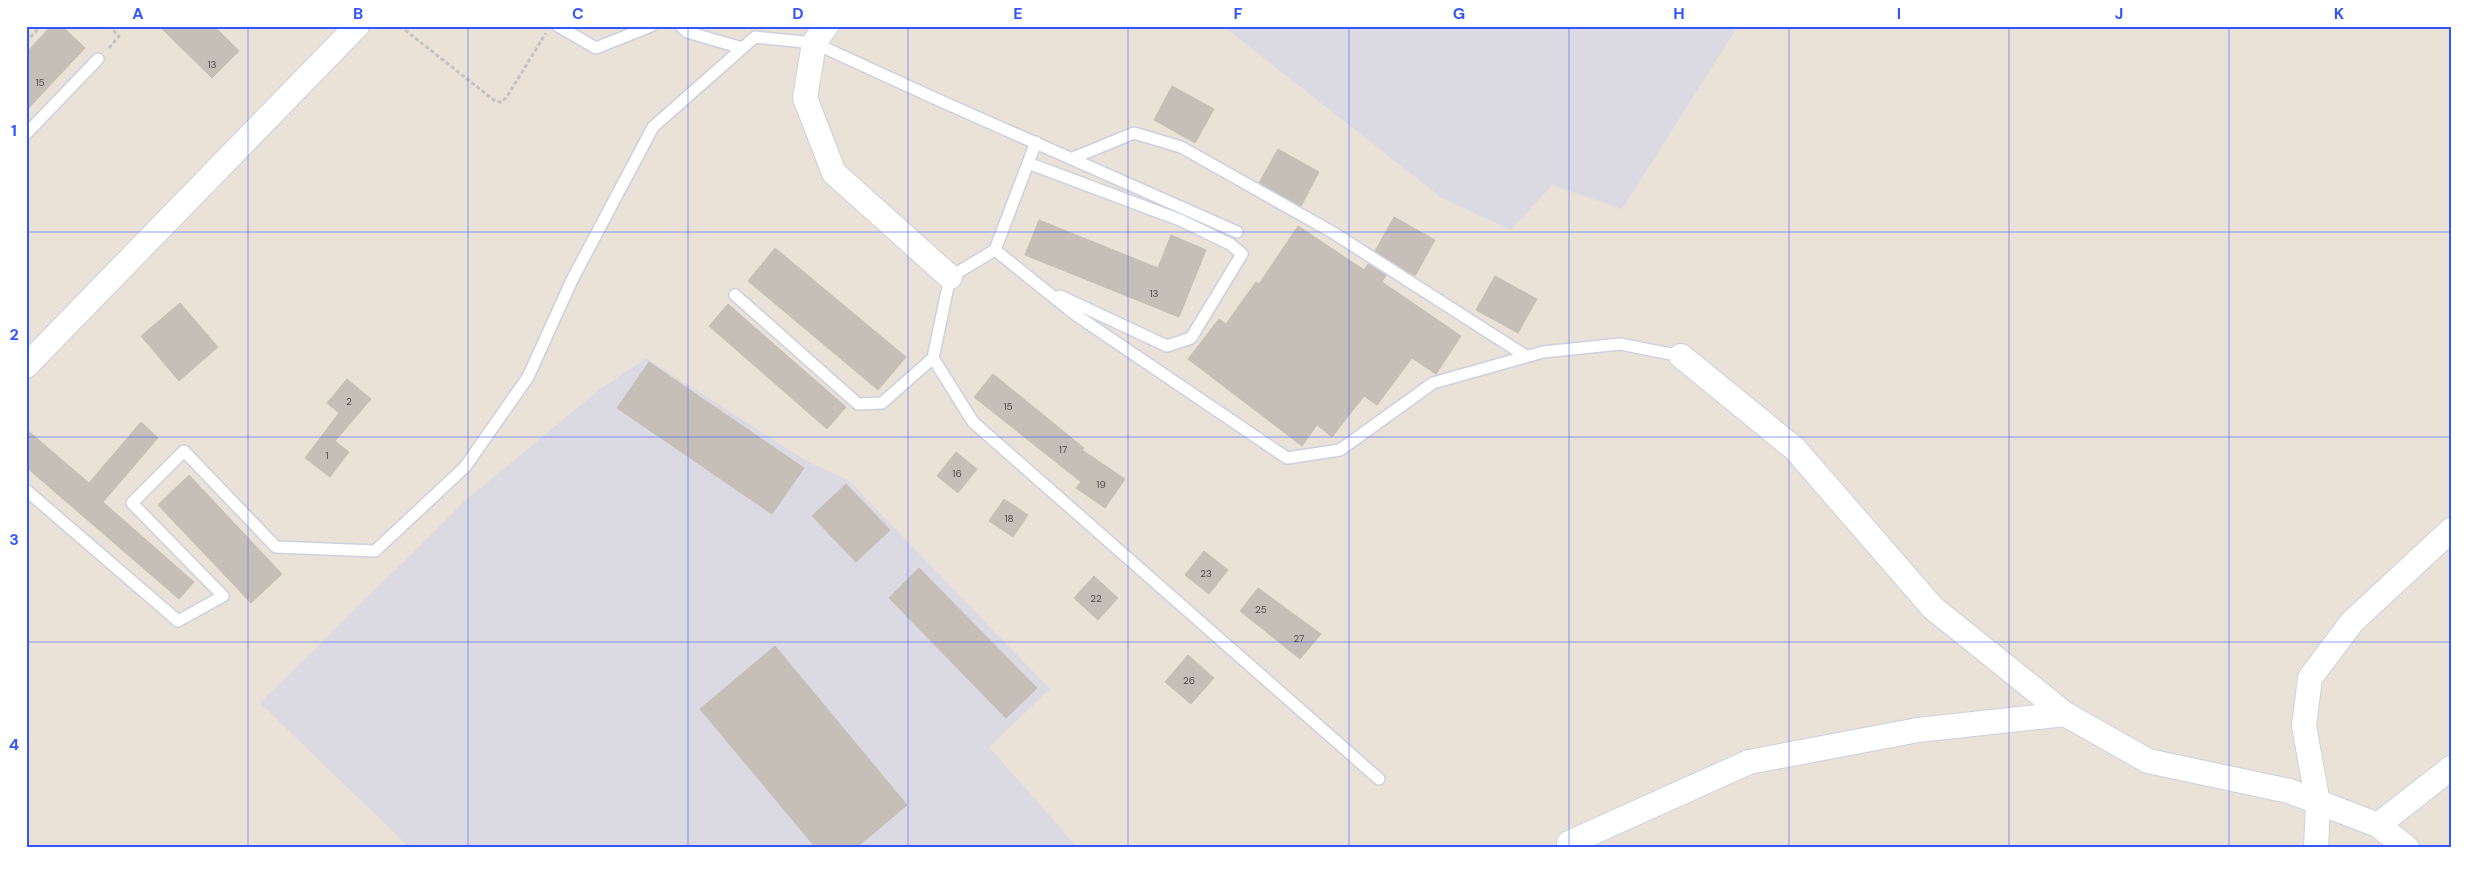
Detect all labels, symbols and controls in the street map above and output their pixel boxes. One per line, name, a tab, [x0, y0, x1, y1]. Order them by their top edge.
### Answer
text: A	[132, 3, 144, 24]
text: B	[353, 3, 363, 24]
text: C	[572, 3, 584, 24]
text: D	[792, 3, 804, 24]
text: E	[1013, 3, 1023, 24]
text: F	[1234, 3, 1243, 24]
text: G	[1453, 3, 1465, 24]
text: H	[1673, 3, 1685, 24]
text: I	[1897, 3, 1901, 24]
text: J	[2115, 3, 2123, 24]
text: K	[2334, 3, 2345, 24]
house number: 13	[207, 58, 217, 71]
house number: 15	[35, 76, 45, 89]
text: 1	[11, 120, 17, 141]
house number: 13	[1149, 287, 1159, 300]
text: 2	[9, 324, 19, 345]
house number: 2	[346, 395, 352, 408]
house number: 15	[1003, 400, 1013, 413]
house number: 17	[1059, 443, 1067, 456]
house number: 1	[325, 449, 329, 462]
house number: 16	[952, 467, 962, 480]
house number: 19	[1096, 478, 1106, 491]
house number: 18	[1004, 512, 1014, 525]
text: 3	[9, 529, 19, 550]
house number: 23	[1200, 567, 1212, 580]
house number: 22	[1090, 592, 1102, 605]
house number: 25	[1255, 603, 1267, 616]
house number: 27	[1294, 632, 1304, 645]
house number: 26	[1183, 674, 1195, 687]
text: 4	[9, 734, 19, 755]

